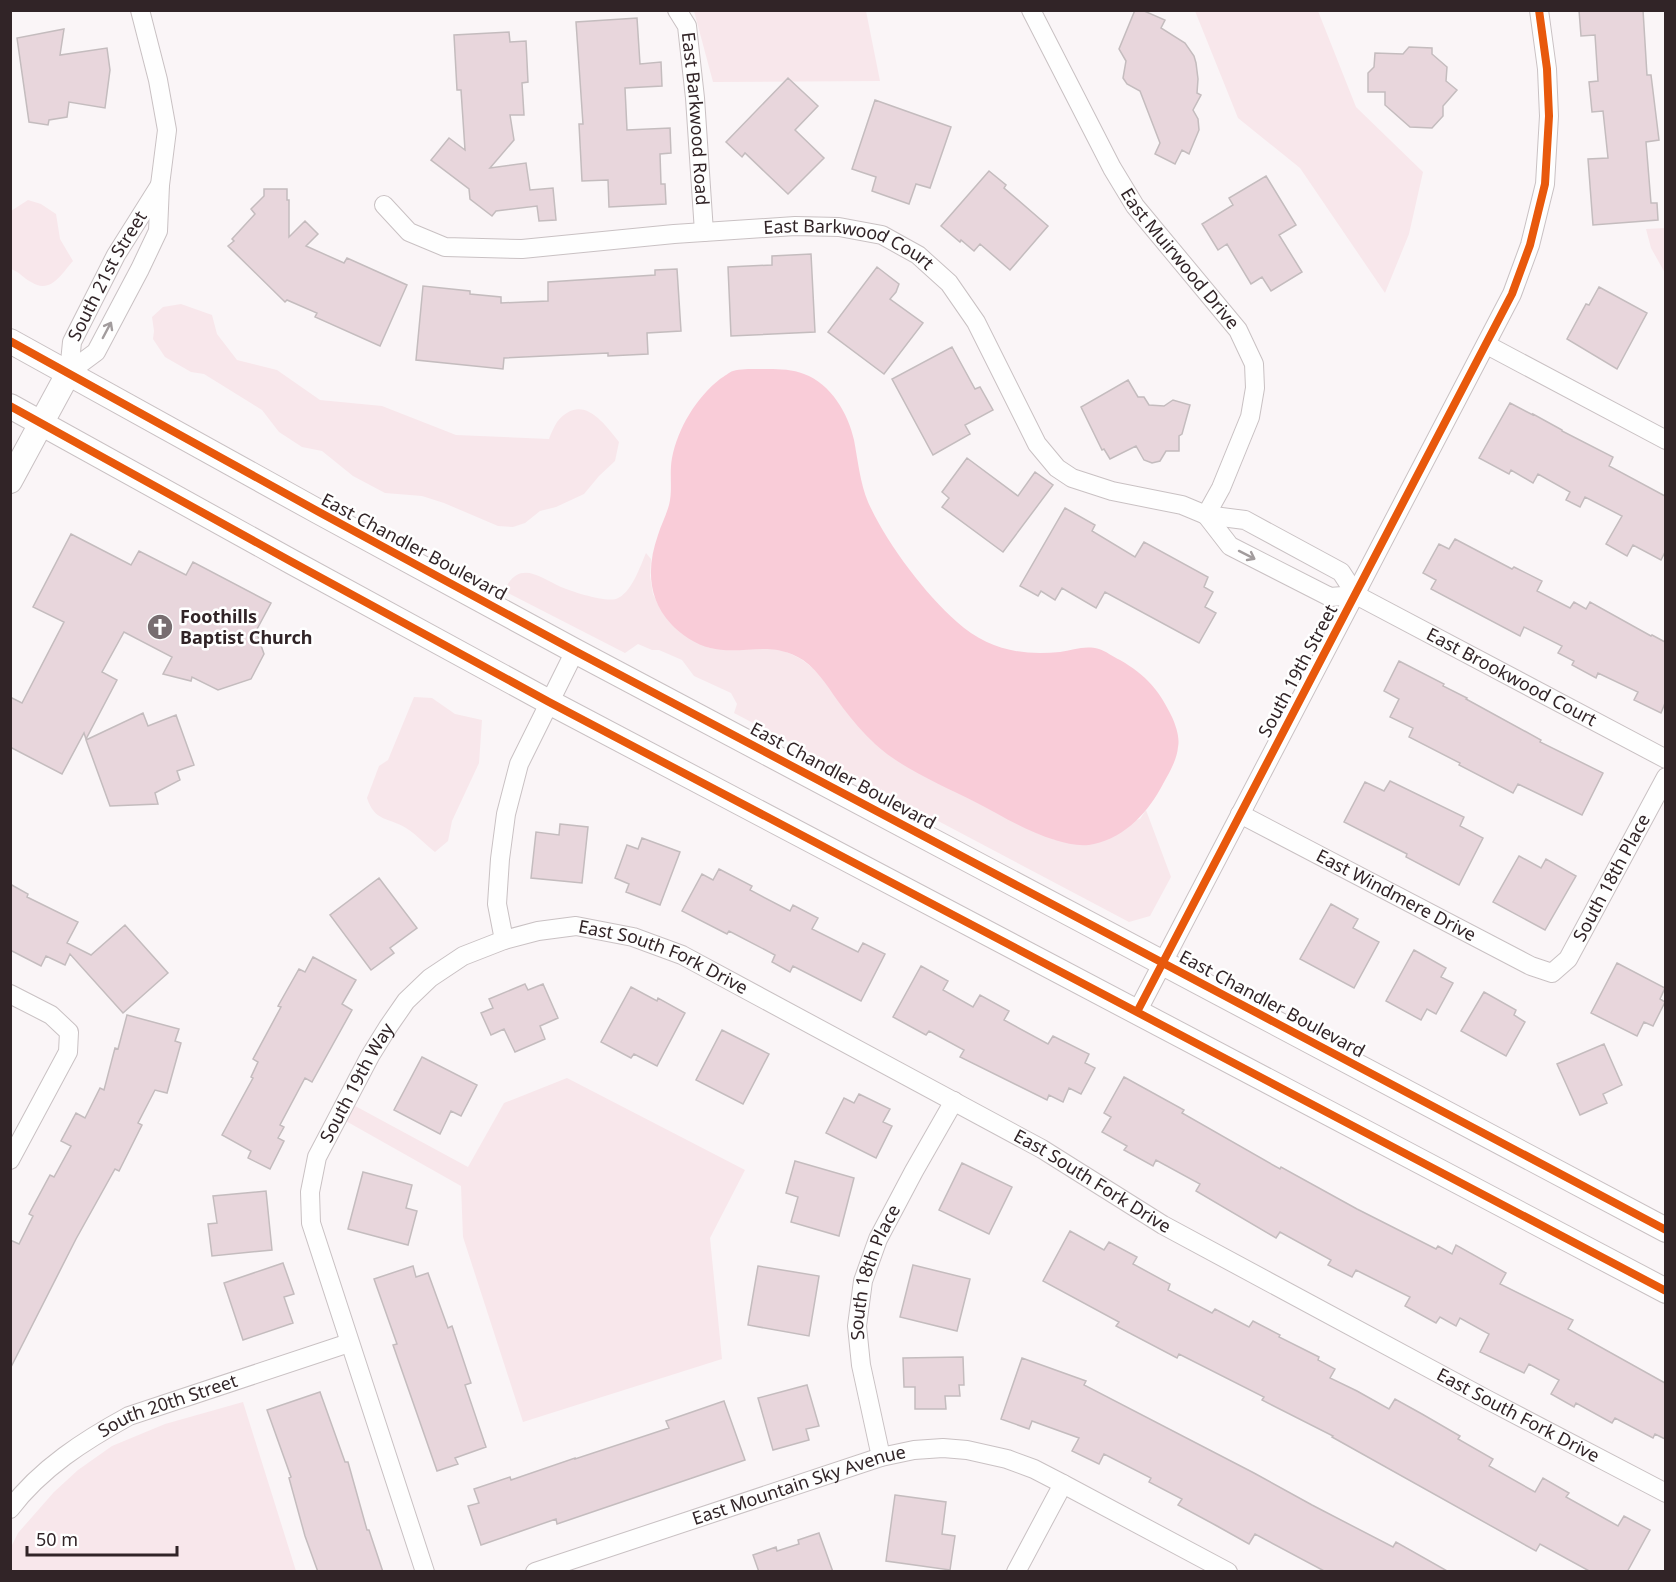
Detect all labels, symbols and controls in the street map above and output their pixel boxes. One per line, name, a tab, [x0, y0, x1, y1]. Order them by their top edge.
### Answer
street label: East Barkwood Road	[677, 31, 715, 206]
street label: East Muirwood Drive	[1116, 183, 1245, 334]
street label: South 21st Street	[61, 205, 152, 345]
street label: East Barkwood Court	[762, 213, 940, 275]
one-way arrow	[102, 322, 113, 340]
street label: East Chandler Boulevard	[317, 487, 512, 605]
one-way arrow	[1238, 550, 1256, 561]
street label: South 19th Street	[1252, 599, 1343, 741]
place label: Foothills Baptist Church	[180, 604, 312, 649]
church icon: Foothills Baptist Church	[145, 612, 175, 642]
street label: East Brookwood Court	[1423, 622, 1602, 731]
street label: East Chandler Boulevard	[746, 716, 941, 834]
street label: South 18th Place	[1567, 809, 1655, 945]
street label: East Windmere Drive	[1312, 843, 1480, 946]
street label: East South Fork Drive	[576, 914, 752, 999]
street label: East Chandler Boulevard	[1175, 944, 1370, 1062]
street label: South 19th Way	[314, 1017, 399, 1146]
street label: East South Fork Drive	[1010, 1123, 1175, 1238]
street label: South 18th Place	[844, 1200, 905, 1341]
street label: East South Fork Drive	[1433, 1362, 1604, 1467]
street label: South 20th Street	[93, 1368, 241, 1442]
street label: East Mountain Sky Avenue	[689, 1439, 908, 1530]
scale bar	[27, 1519, 177, 1557]
text: 50 m	[36, 1527, 78, 1551]

